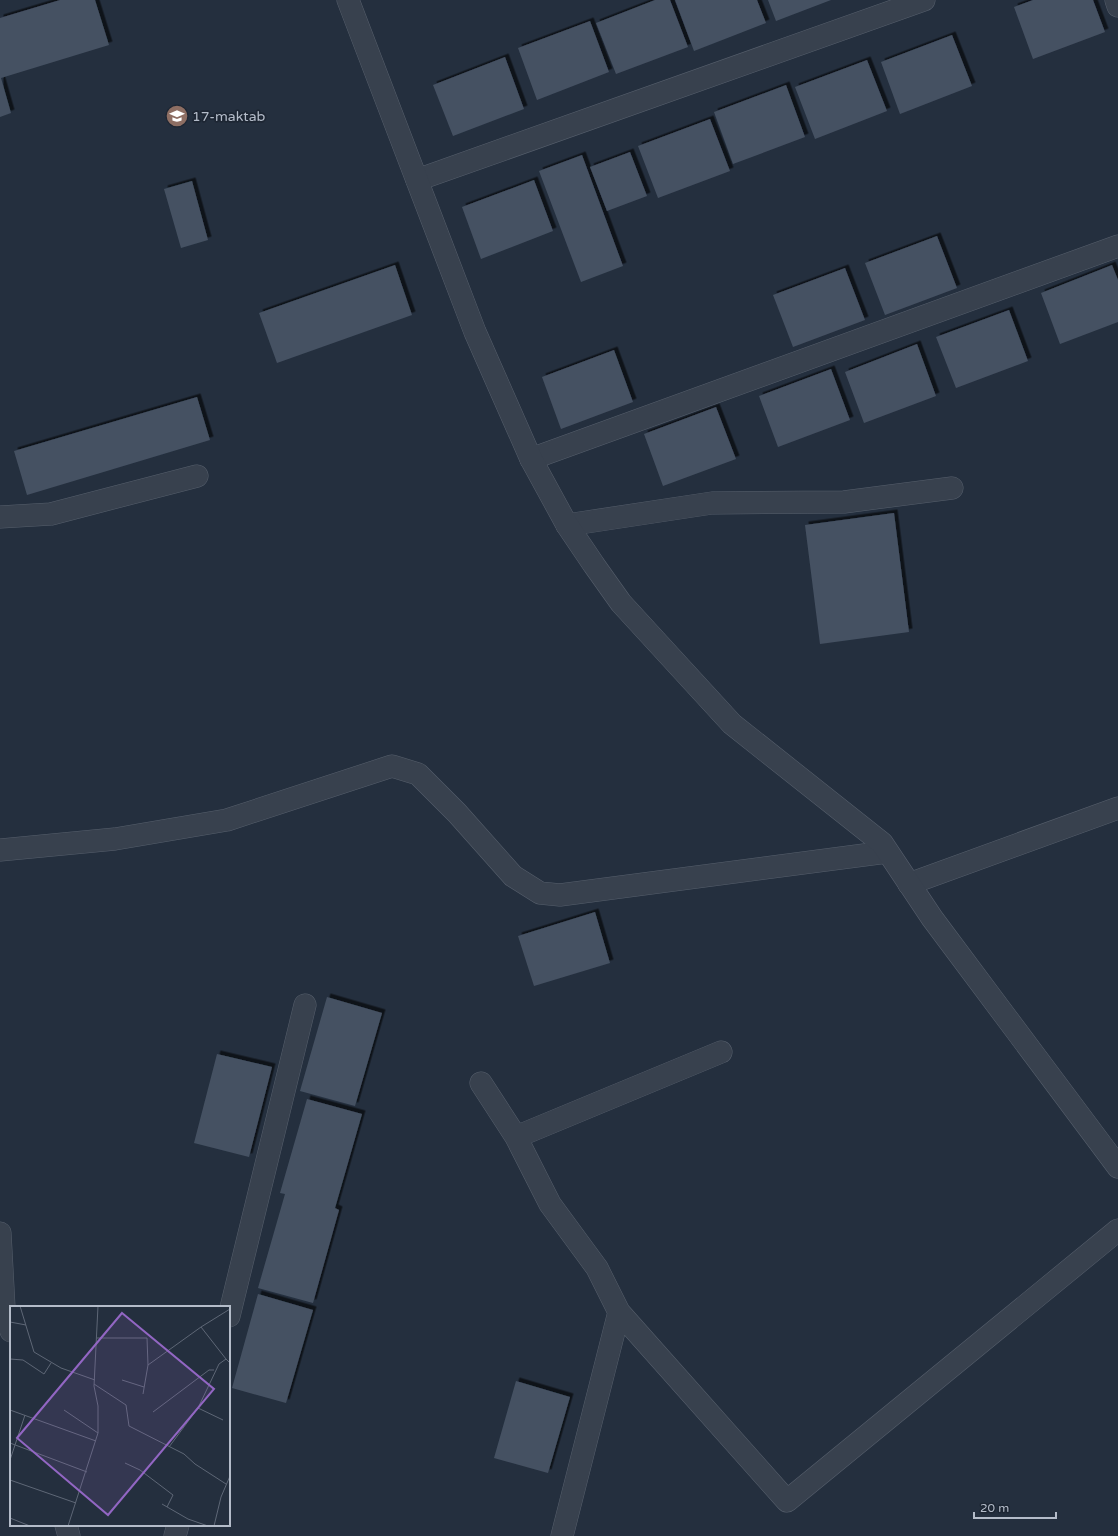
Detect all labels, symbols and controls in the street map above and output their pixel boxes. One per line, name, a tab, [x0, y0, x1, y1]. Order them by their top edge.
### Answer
school or university icon: 17-maktab	[164, 103, 190, 129]
place label: 17-maktab	[192, 108, 266, 125]
inset map	[10, 1306, 230, 1526]
scale bar	[974, 1494, 1056, 1520]
text: 20 m	[980, 1501, 1009, 1515]

